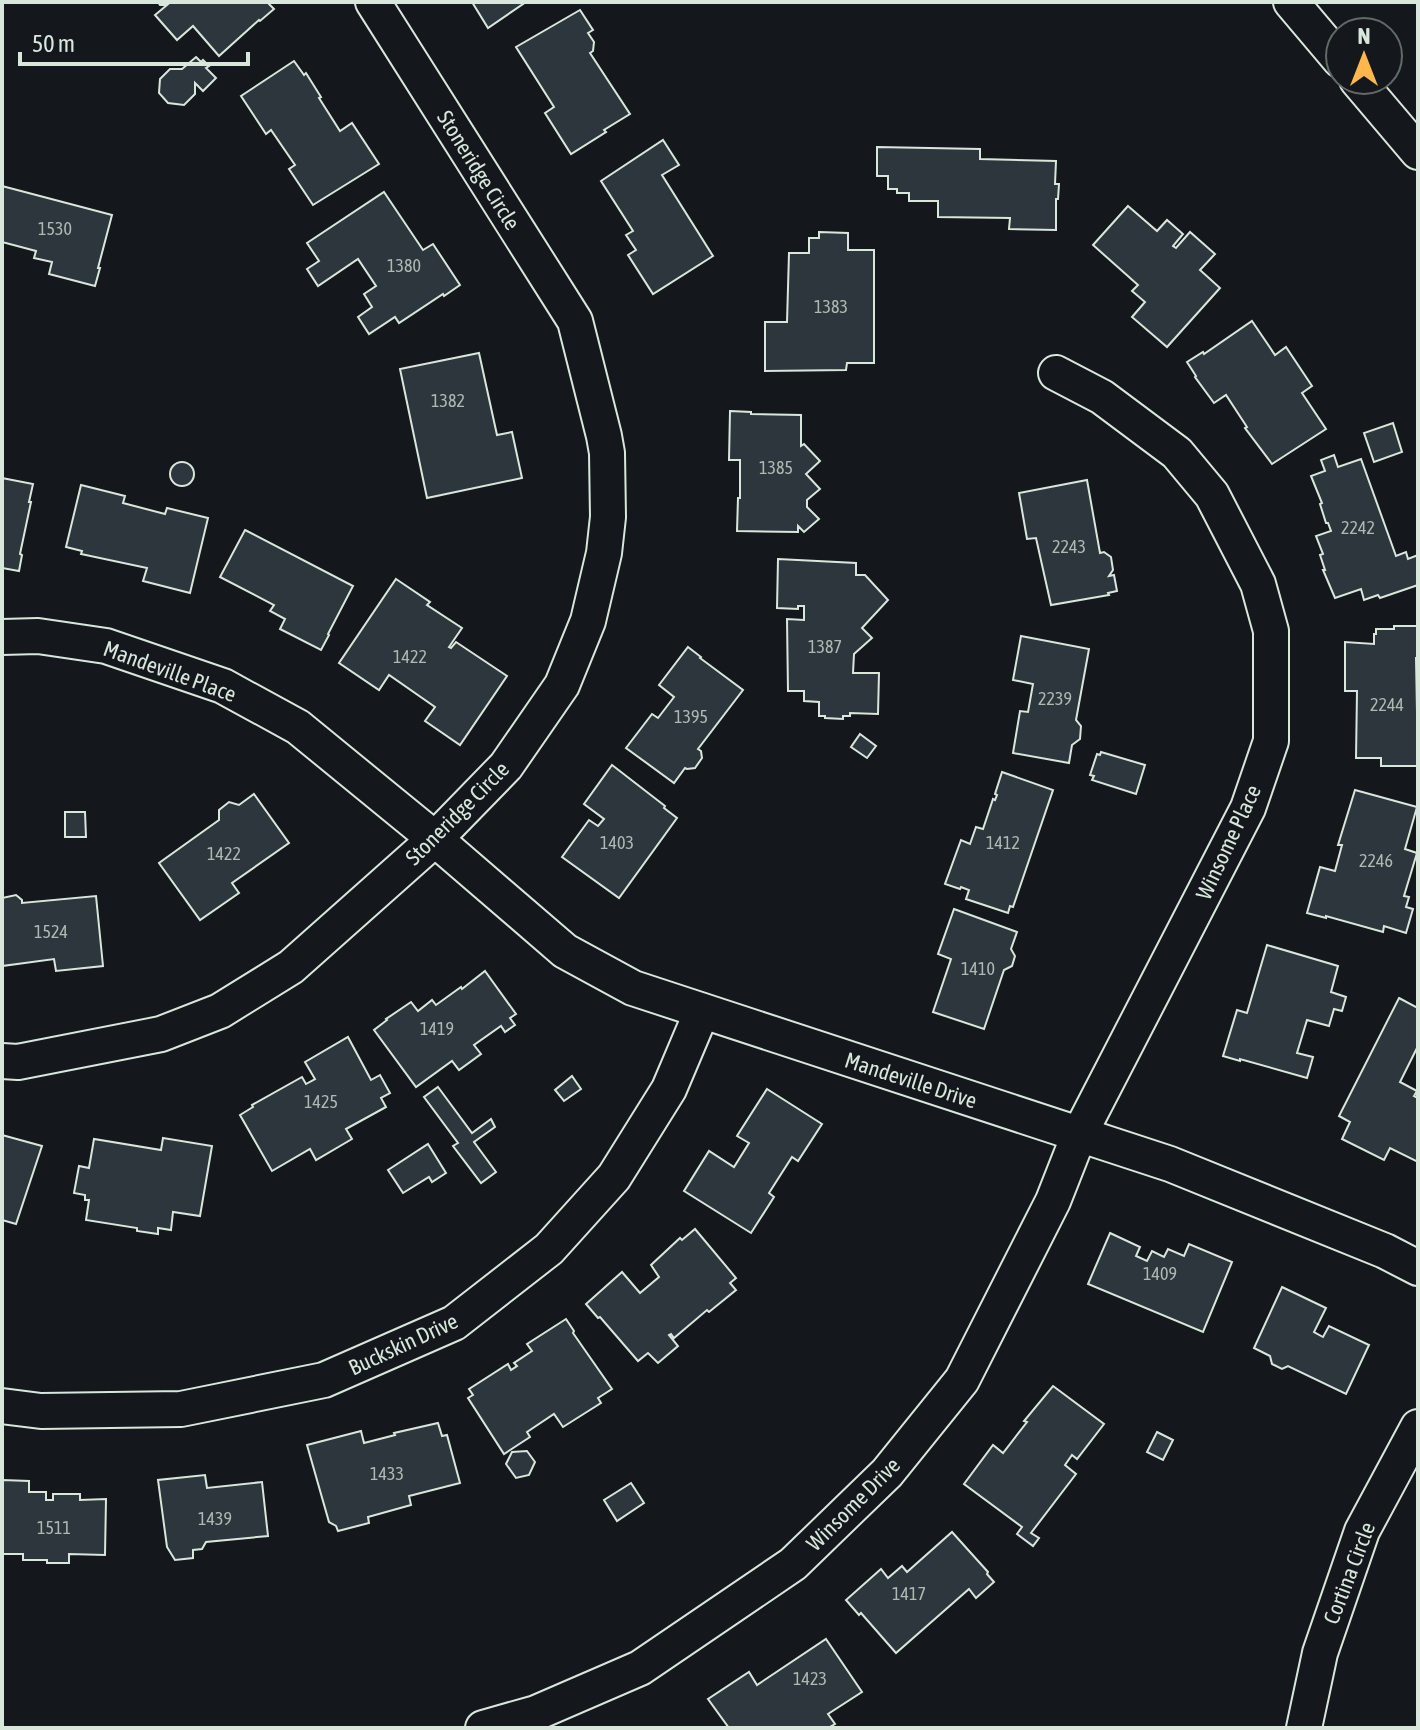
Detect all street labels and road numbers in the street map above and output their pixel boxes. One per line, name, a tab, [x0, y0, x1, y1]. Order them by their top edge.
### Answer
street label: Stoneridge Circle	[432, 106, 526, 234]
street label: Mandeville Place	[100, 635, 240, 707]
street label: Stoneridge Circle	[400, 756, 514, 870]
street label: Winsome Place	[1190, 780, 1266, 904]
street label: Mandeville Drive	[842, 1046, 980, 1114]
street label: Buckskin Drive	[344, 1307, 462, 1381]
street label: Winsome Drive	[801, 1452, 905, 1556]
street label: Cortina Circle	[1318, 1518, 1380, 1628]

